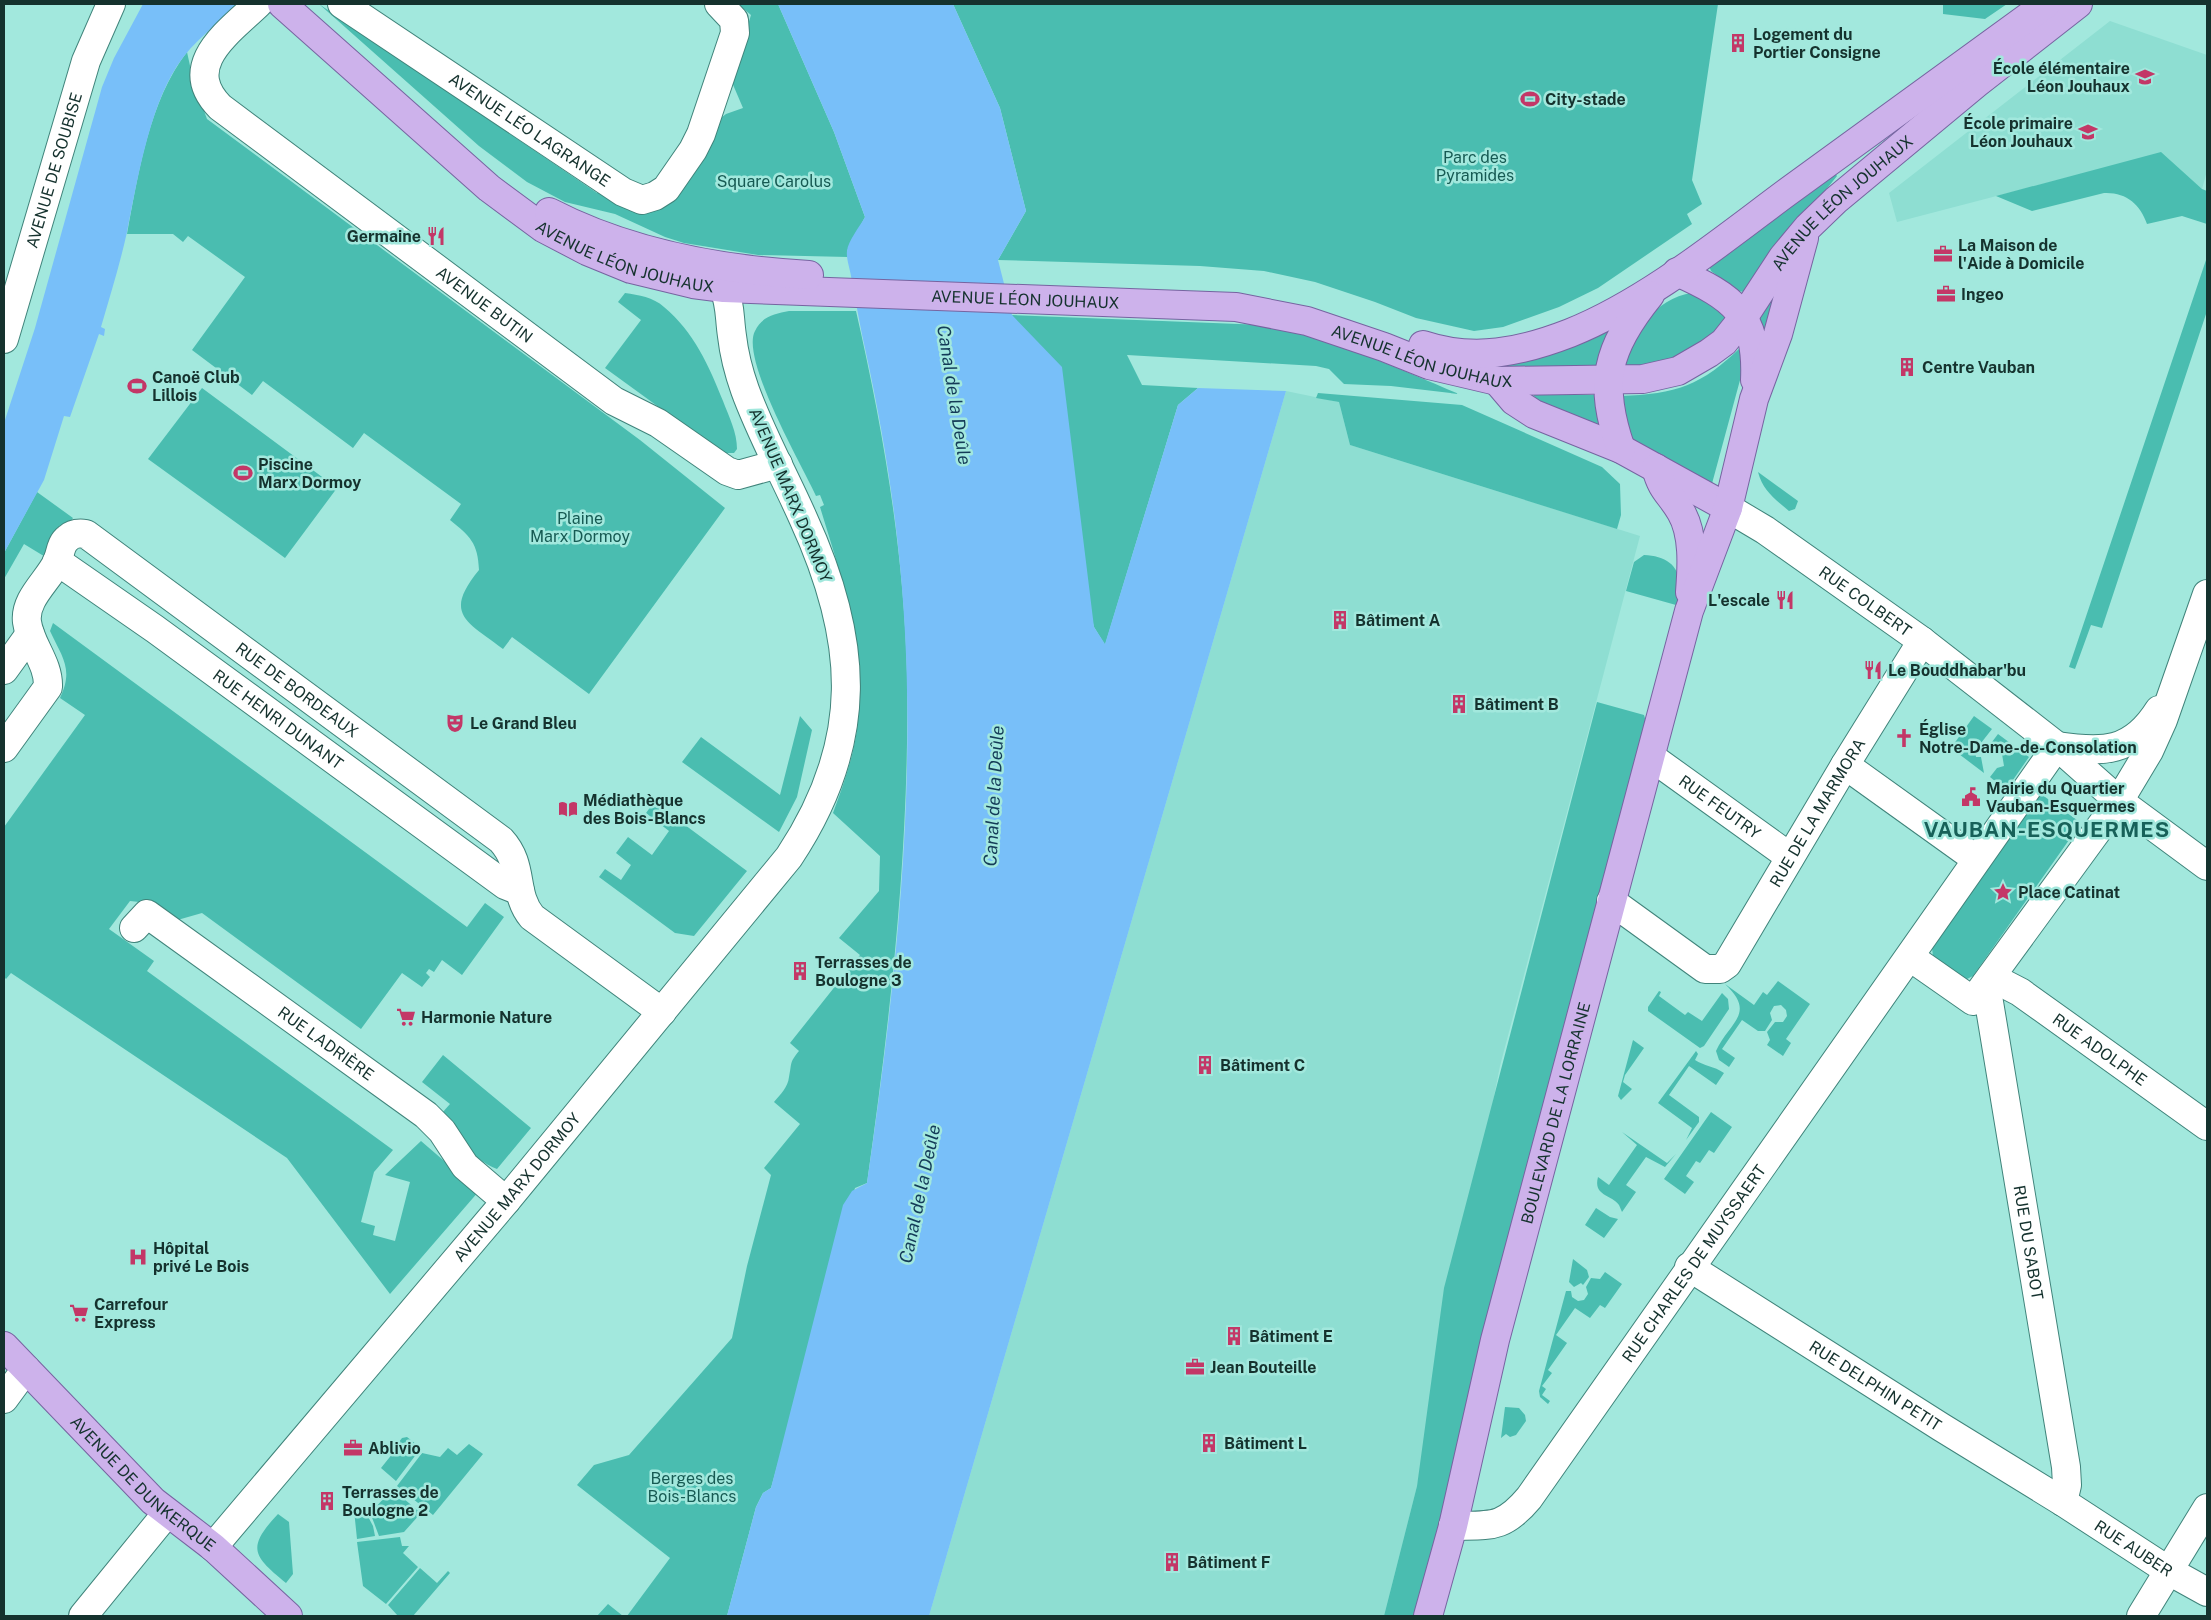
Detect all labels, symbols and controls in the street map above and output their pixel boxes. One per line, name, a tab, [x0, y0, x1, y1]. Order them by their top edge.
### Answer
place label: Logement du Portier Consigne	[1753, 25, 1881, 62]
building icon: Logement du Portier Consigne	[1727, 32, 1749, 54]
place label: École élémentaire Léon Jouhaux	[1993, 58, 2131, 96]
school or university icon: École élémentaire Léon Jouhaux	[2134, 66, 2156, 88]
street label: AVENUE LÉO LAGRANGE	[445, 69, 614, 191]
sports icon: City-stade	[1519, 88, 1541, 110]
street label: AVENUE DE SOUBISE	[22, 90, 86, 251]
place label: City-stade	[1545, 90, 1626, 109]
place label: École primaire Léon Jouhaux	[1963, 113, 2074, 151]
school or university icon: École primaire Léon Jouhaux	[2077, 121, 2099, 143]
street label: AVENUE LÉON JOUHAUX	[1768, 131, 1917, 274]
park label: Parc des Pyramides	[1436, 148, 1514, 185]
park label: Square Carolus	[717, 172, 831, 191]
street label: AVENUE LÉON JOUHAUX	[532, 217, 715, 297]
restaurant icon: Germaine	[425, 225, 447, 247]
place label: Germaine	[347, 227, 421, 246]
place label: La Maison de l'Aide à Domicile	[1958, 236, 2084, 273]
office icon: La Maison de l'Aide à Domicile	[1932, 243, 1954, 265]
street label: AVENUE BUTIN	[432, 263, 536, 347]
office icon: Ingeo	[1935, 283, 1957, 305]
place label: Ingeo	[1961, 285, 2004, 304]
street label: AVENUE LÉON JOUHAUX	[931, 287, 1120, 313]
street label: AVENUE LÉON JOUHAUX	[1329, 321, 1513, 392]
water label: Canal de la Deûle	[933, 324, 976, 466]
building icon: Centre Vauban	[1896, 356, 1918, 378]
place label: Centre Vauban	[1922, 358, 2035, 377]
place label: Canoë Club Lillois	[152, 368, 240, 405]
sports icon: Canoë Club Lillois	[126, 375, 148, 397]
street label: AVENUE MARX DORMOY	[745, 405, 836, 585]
place label: Piscine Marx Dormoy	[258, 455, 361, 492]
sports icon: Piscine Marx Dormoy	[232, 462, 254, 484]
park label: Plaine Marx Dormoy	[530, 509, 630, 546]
street label: RUE COLBERT	[1815, 562, 1915, 641]
restaurant icon: L'escale	[1774, 589, 1796, 611]
place label: L'escale	[1708, 591, 1770, 610]
building icon: Bâtiment A	[1329, 609, 1351, 631]
place label: Bâtiment A	[1355, 611, 1441, 630]
street label: RUE DE BORDEAUX	[232, 639, 362, 742]
restaurant icon: Le Bouddhabar'bu	[1862, 659, 1884, 681]
place label: Le Bouddhabar'bu	[1888, 661, 2026, 680]
street label: RUE HENRI DUNANT	[209, 666, 347, 774]
building icon: Bâtiment B	[1448, 693, 1470, 715]
place label: Bâtiment B	[1474, 695, 1559, 714]
theatre icon: Le Grand Bleu	[444, 712, 466, 734]
place label: Le Grand Bleu	[470, 714, 577, 733]
place label: Église Notre-Dame-de-Consolation	[1919, 719, 2137, 757]
water label: Canal de la Deûle	[979, 725, 1008, 867]
church icon: Église Notre-Dame-de-Consolation	[1893, 727, 1915, 749]
street label: RUE DE LA MARMORA	[1766, 735, 1869, 890]
street label: RUE FEUTRY	[1675, 771, 1764, 843]
place label: Mairie du Quartier Vauban-Esquermes	[1986, 779, 2135, 816]
public building icon: Mairie du Quartier Vauban-Esquermes	[1960, 786, 1982, 808]
place label: Médiathèque des Bois-Blancs	[583, 791, 706, 828]
library icon: Médiathèque des Bois-Blancs	[557, 798, 579, 820]
district label: VAUBAN-ESQUERMES	[1924, 817, 2170, 842]
place icon: Place Catinat	[1992, 881, 2014, 903]
place label: Place Catinat	[2018, 883, 2120, 902]
place label: Terrasses de Boulogne 3	[815, 953, 912, 990]
building icon: Terrasses de Boulogne 3	[789, 960, 811, 982]
street label: BOULEVARD DE LA LORRAINE	[1517, 1000, 1594, 1226]
street label: RUE LADRIÈRE	[274, 1003, 378, 1084]
supermarket icon: Harmonie Nature	[395, 1006, 417, 1028]
place label: Harmonie Nature	[421, 1008, 552, 1027]
street label: RUE ADOLPHE	[2049, 1010, 2150, 1090]
building icon: Bâtiment C	[1194, 1054, 1216, 1076]
place label: Bâtiment C	[1220, 1056, 1305, 1075]
street label: AVENUE MARX DORMOY	[450, 1109, 585, 1266]
water label: Canal de la Deûle	[895, 1123, 944, 1265]
street label: RUE CHARLES DE MUYSSAERT	[1618, 1161, 1770, 1366]
street label: RUE DU SABOT	[2009, 1184, 2047, 1302]
place label: Hôpital privé Le Bois	[153, 1239, 249, 1276]
hospital icon: Hôpital privé Le Bois	[127, 1246, 149, 1268]
place label: Carrefour Express	[94, 1295, 169, 1332]
supermarket icon: Carrefour Express	[68, 1302, 90, 1324]
building icon: Bâtiment E	[1223, 1325, 1245, 1347]
place label: Bâtiment E	[1249, 1327, 1333, 1346]
street label: RUE DELPHIN PETIT	[1806, 1337, 1945, 1435]
office icon: Jean Bouteille	[1184, 1356, 1206, 1378]
place label: Jean Bouteille	[1210, 1358, 1316, 1377]
street label: AVENUE DE DUNKERQUE	[66, 1412, 219, 1556]
building icon: Bâtiment L	[1198, 1432, 1220, 1454]
place label: Bâtiment L	[1224, 1434, 1307, 1453]
office icon: Ablivio	[342, 1437, 364, 1459]
place label: Ablivio	[368, 1439, 421, 1458]
park label: Berges des Bois-Blancs	[648, 1469, 736, 1506]
place label: Terrasses de Boulogne 2	[342, 1483, 439, 1520]
building icon: Terrasses de Boulogne 2	[316, 1490, 338, 1512]
street label: RUE AUBER	[2091, 1516, 2176, 1581]
building icon: Bâtiment F	[1161, 1551, 1183, 1573]
place label: Bâtiment F	[1187, 1553, 1271, 1572]

